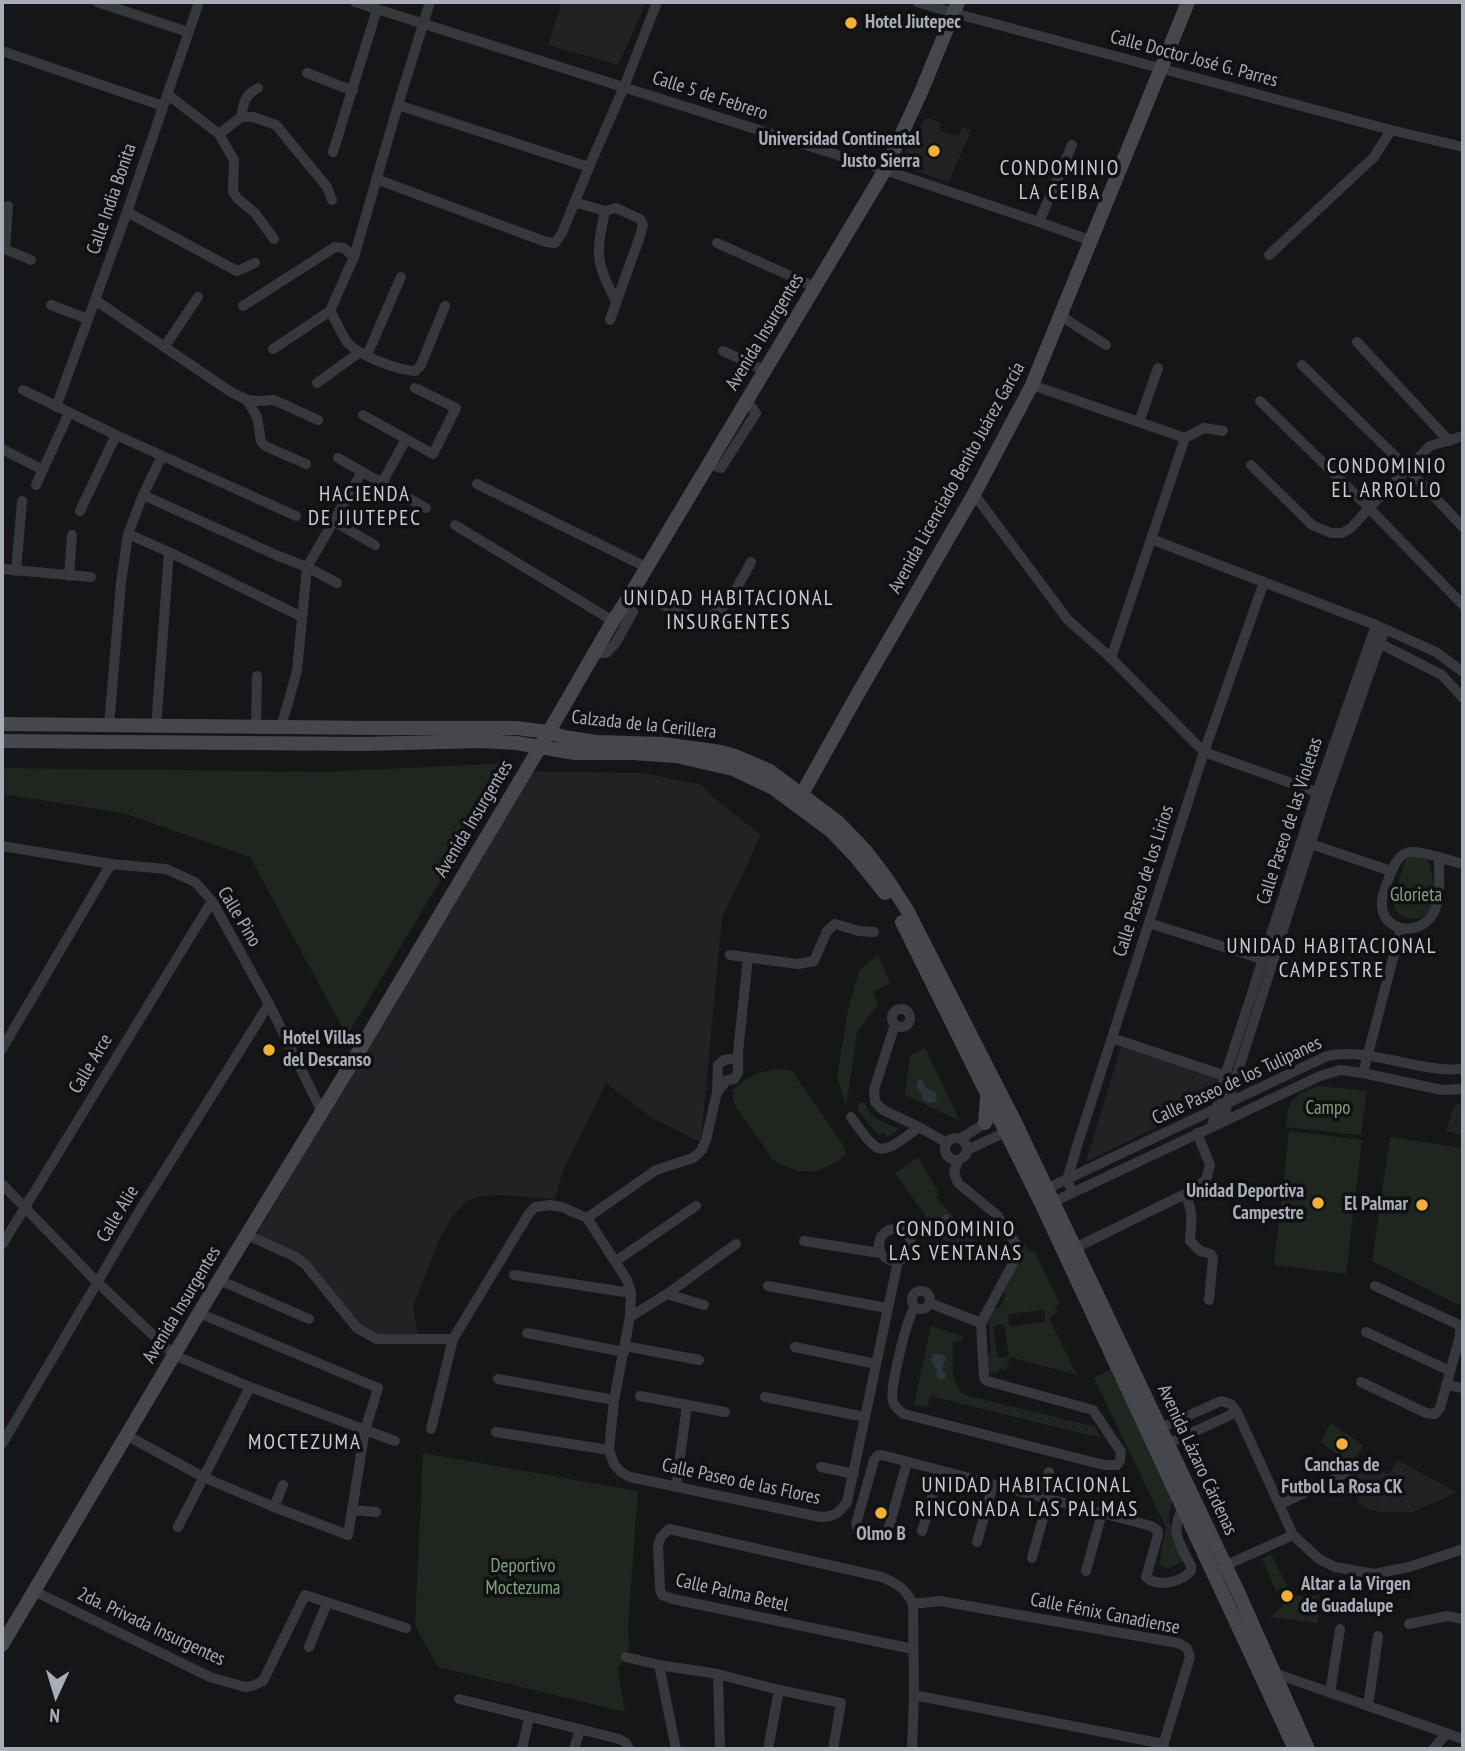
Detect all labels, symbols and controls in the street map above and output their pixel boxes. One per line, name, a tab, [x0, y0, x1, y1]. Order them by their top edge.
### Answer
place label: Hotel Jiutepec	[865, 12, 961, 34]
marker: Hotel Jiutepec	[843, 15, 859, 31]
street label: Calle Doctor José G. Parres	[1108, 26, 1280, 92]
street label: Calle 5 de Febrero	[649, 67, 771, 125]
place label: Universidad Continental Justo Sierra	[759, 129, 920, 173]
street label: Calle India Bonita	[82, 140, 142, 258]
marker: Universidad Continental Justo Sierra	[926, 143, 942, 159]
district label: CONDOMINIO LA CEIBA	[1001, 156, 1119, 206]
street label: Avenida Insurgentes	[721, 269, 809, 395]
street label: Avenida Licenciado Benito Juárez García	[884, 358, 1030, 598]
district label: CONDOMINIO EL ARROLLO	[1328, 454, 1446, 504]
district label: HACIENDA DE JIUTEPEC	[309, 482, 421, 532]
district label: UNIDAD HABITACIONAL INSURGENTES	[626, 586, 832, 636]
street label: Calzada de la Cerillera	[570, 706, 718, 744]
street label: Calle Paseo de las Violetas	[1252, 735, 1328, 907]
street label: Avenida Insurgentes	[430, 756, 518, 882]
street label: Calle Paseo de los Lirios	[1109, 802, 1179, 960]
street label: Calle Pino	[212, 883, 266, 951]
park label: Glorieta	[1390, 885, 1442, 907]
district label: UNIDAD HABITACIONAL CAMPESTRE	[1229, 934, 1435, 984]
place label: Hotel Villas del Descanso	[283, 1028, 371, 1072]
street label: Calle Arce	[64, 1030, 118, 1098]
street label: Calle Paseo de los Tulipanes	[1149, 1032, 1325, 1130]
marker: Hotel Villas del Descanso	[261, 1042, 277, 1058]
park label: Campo	[1306, 1098, 1350, 1120]
street label: Calle Alie	[92, 1181, 144, 1247]
place label: Unidad Deportiva Campestre	[1186, 1181, 1304, 1225]
place label: El Palmar	[1344, 1194, 1408, 1216]
marker: Unidad Deportiva Campestre	[1310, 1195, 1326, 1211]
marker: El Palmar	[1414, 1197, 1430, 1213]
district label: CONDOMINIO LAS VENTANAS	[890, 1217, 1022, 1267]
street label: Avenida Insurgentes	[138, 1242, 226, 1368]
street label: Avenida Lázaro Cárdenas	[1152, 1381, 1242, 1539]
district label: MOCTEZUMA	[249, 1430, 361, 1456]
marker: Canchas de Futbol La Rosa CK	[1334, 1436, 1350, 1452]
street label: Calle Paseo de las Flores	[660, 1454, 822, 1510]
place label: Canchas de Futbol La Rosa CK	[1281, 1455, 1403, 1499]
district label: UNIDAD HABITACIONAL RINCONADA LAS PALMAS	[917, 1473, 1137, 1523]
marker: Olmo B	[873, 1505, 889, 1521]
place label: Olmo B	[856, 1524, 906, 1546]
park label: Deportivo Moctezuma	[486, 1556, 560, 1600]
street label: Calle Palma Betel	[673, 1569, 791, 1617]
place label: Altar a la Virgen de Guadalupe	[1301, 1574, 1411, 1618]
street label: 2da. Privada Insurgentes	[74, 1583, 228, 1671]
street label: Calle Fénix Canadiense	[1028, 1588, 1182, 1640]
marker: Altar a la Virgen de Guadalupe	[1279, 1588, 1295, 1604]
north arrow	[21, 1660, 91, 1730]
text: N	[49, 1704, 61, 1728]

